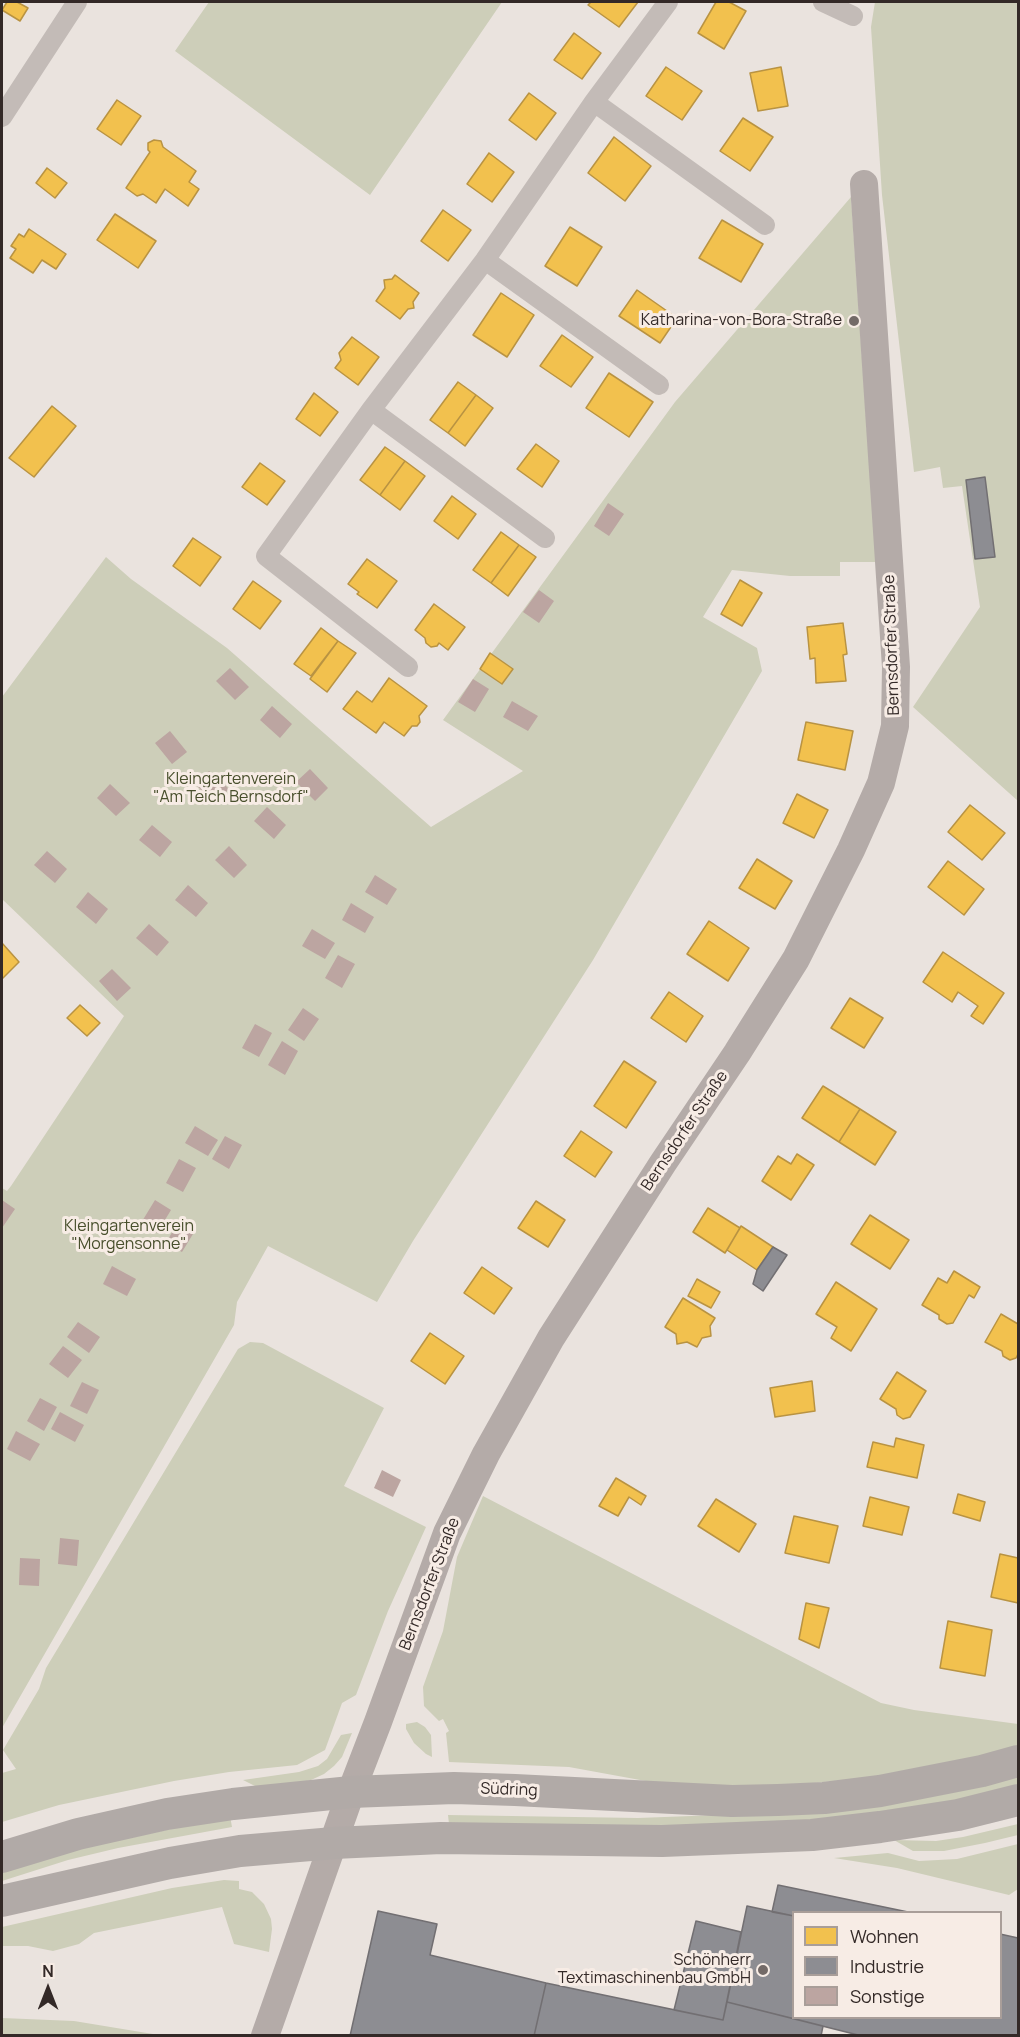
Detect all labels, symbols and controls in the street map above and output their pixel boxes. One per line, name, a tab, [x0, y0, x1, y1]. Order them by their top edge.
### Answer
place label: Katharina-von-Bora-Straße	[641, 311, 842, 331]
marker: Katharina-von-Bora-Straße	[847, 314, 861, 328]
street label: Bernsdorfer Straße	[880, 574, 904, 716]
park label: Kleingartenverein "Am Teich Bernsdorf"	[153, 770, 309, 808]
street label: Bernsdorfer Straße	[638, 1067, 732, 1195]
park label: Kleingartenverein "Morgensonne"	[64, 1217, 194, 1255]
street label: Bernsdorfer Straße	[396, 1515, 464, 1653]
street label: Südring	[480, 1779, 538, 1801]
legend	[792, 1911, 1002, 2019]
text: Wohnen	[850, 1924, 919, 1948]
place label: Schönherr Textimaschinenbau GmbH	[558, 1951, 751, 1989]
text: Industrie	[850, 1954, 924, 1978]
north arrow	[18, 1959, 78, 2019]
text: N	[42, 1960, 54, 1982]
marker: Schönherr Textimaschinenbau GmbH	[756, 1963, 770, 1977]
text: Sonstige	[850, 1984, 924, 2008]

